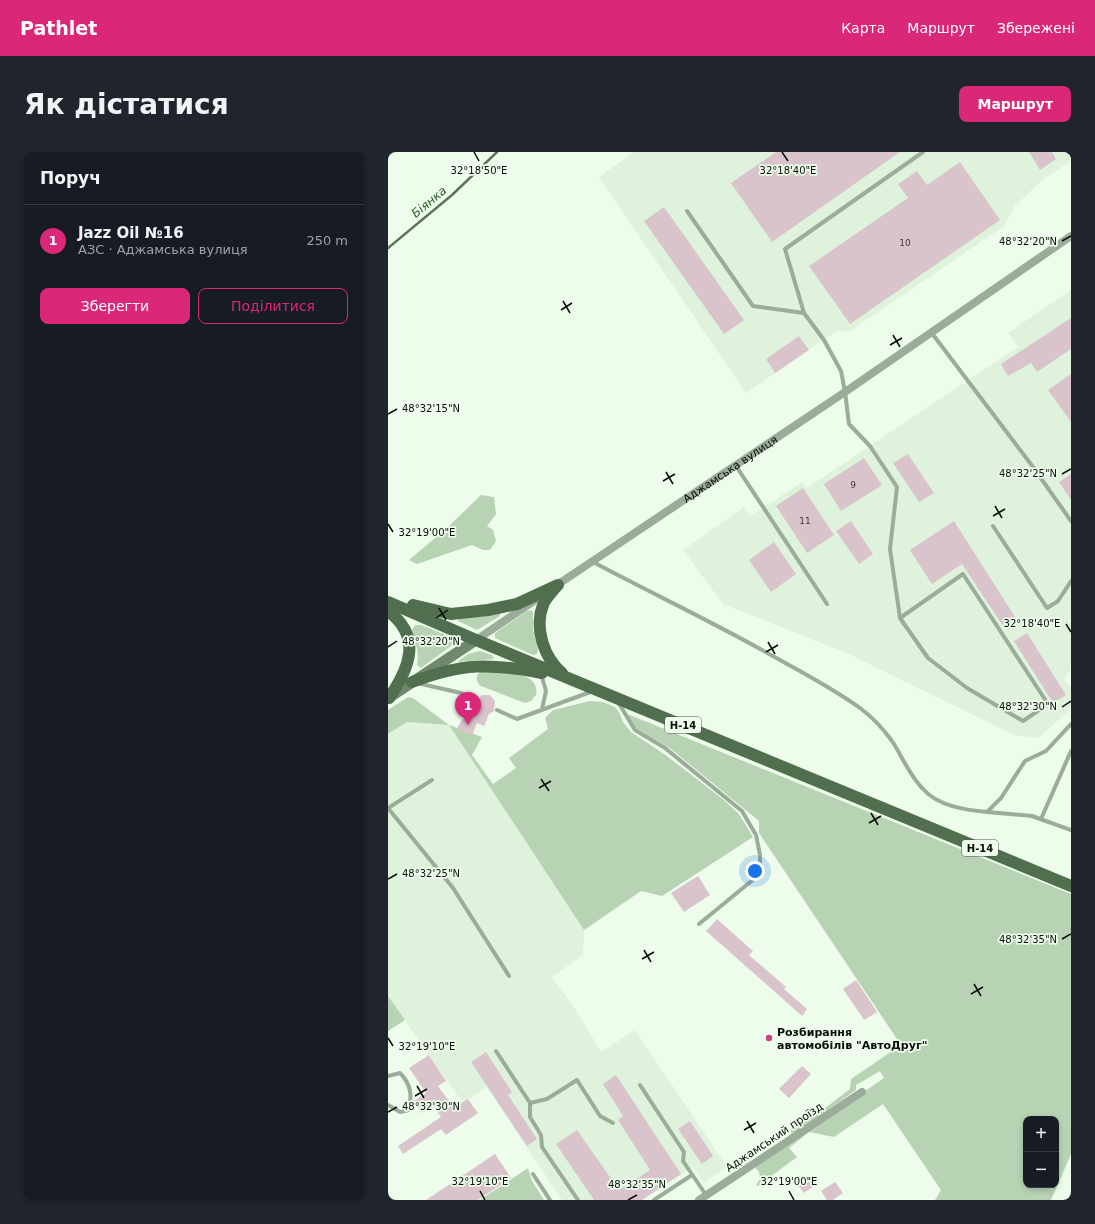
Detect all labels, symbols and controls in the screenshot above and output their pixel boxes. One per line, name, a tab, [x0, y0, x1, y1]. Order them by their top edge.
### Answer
text: Pathlet	[20, 17, 97, 39]
text: Карта	[841, 20, 885, 36]
text: Маршрут	[907, 20, 975, 36]
text: Збережені	[997, 20, 1075, 36]
button: Маршрут	[959, 86, 1071, 122]
text: Як дістатися	[24, 88, 229, 121]
text: 32°18'50"E	[451, 165, 507, 176]
text: 32°18'40"E	[760, 165, 816, 176]
text: Поруч	[40, 168, 101, 188]
water label: Біянка	[409, 183, 449, 221]
text: Jazz Oil №16	[78, 224, 184, 242]
text: 1	[48, 233, 58, 248]
text: 250 m	[306, 233, 348, 248]
text: 48°32'20"N	[999, 236, 1057, 247]
house number: 10	[899, 238, 911, 248]
text: АЗС · Аджамська вулиця	[78, 242, 248, 257]
button: Зберегти	[40, 288, 190, 324]
button: Поділитися	[198, 288, 348, 324]
text: 48°32'15"N	[402, 403, 460, 414]
street label: Аджамська вулиця	[681, 433, 780, 506]
text: 48°32'25"N	[999, 468, 1057, 479]
house number: 9	[850, 480, 856, 490]
house number: 11	[799, 516, 811, 526]
text: 32°19'00"E	[399, 527, 455, 538]
text: 32°18'40"E	[1004, 618, 1060, 629]
text: 48°32'20"N	[402, 636, 460, 647]
pin: 1	[455, 692, 481, 725]
text: 48°32'30"N	[999, 701, 1057, 712]
road number: Н-14	[665, 717, 701, 733]
road number: Н-14	[962, 840, 998, 856]
your location	[745, 861, 765, 881]
text: 48°32'25"N	[402, 868, 460, 879]
text: 48°32'35"N	[999, 934, 1057, 945]
place label: Розбирання автомобілів "АвтоДруг"	[777, 1026, 927, 1052]
marker: Розбирання автомобілів "АвтоДруг"	[764, 1033, 774, 1043]
text: 32°19'10"E	[399, 1041, 455, 1052]
street label: Аджамський проїзд	[723, 1100, 826, 1175]
text: 48°32'30"N	[402, 1101, 460, 1112]
map controls	[1023, 1116, 1059, 1188]
button: +	[1023, 1116, 1059, 1152]
button: −	[1023, 1152, 1059, 1188]
text: 32°19'10"E	[452, 1176, 508, 1187]
text: 32°19'00"E	[761, 1176, 817, 1187]
text: 48°32'35"N	[608, 1179, 666, 1190]

